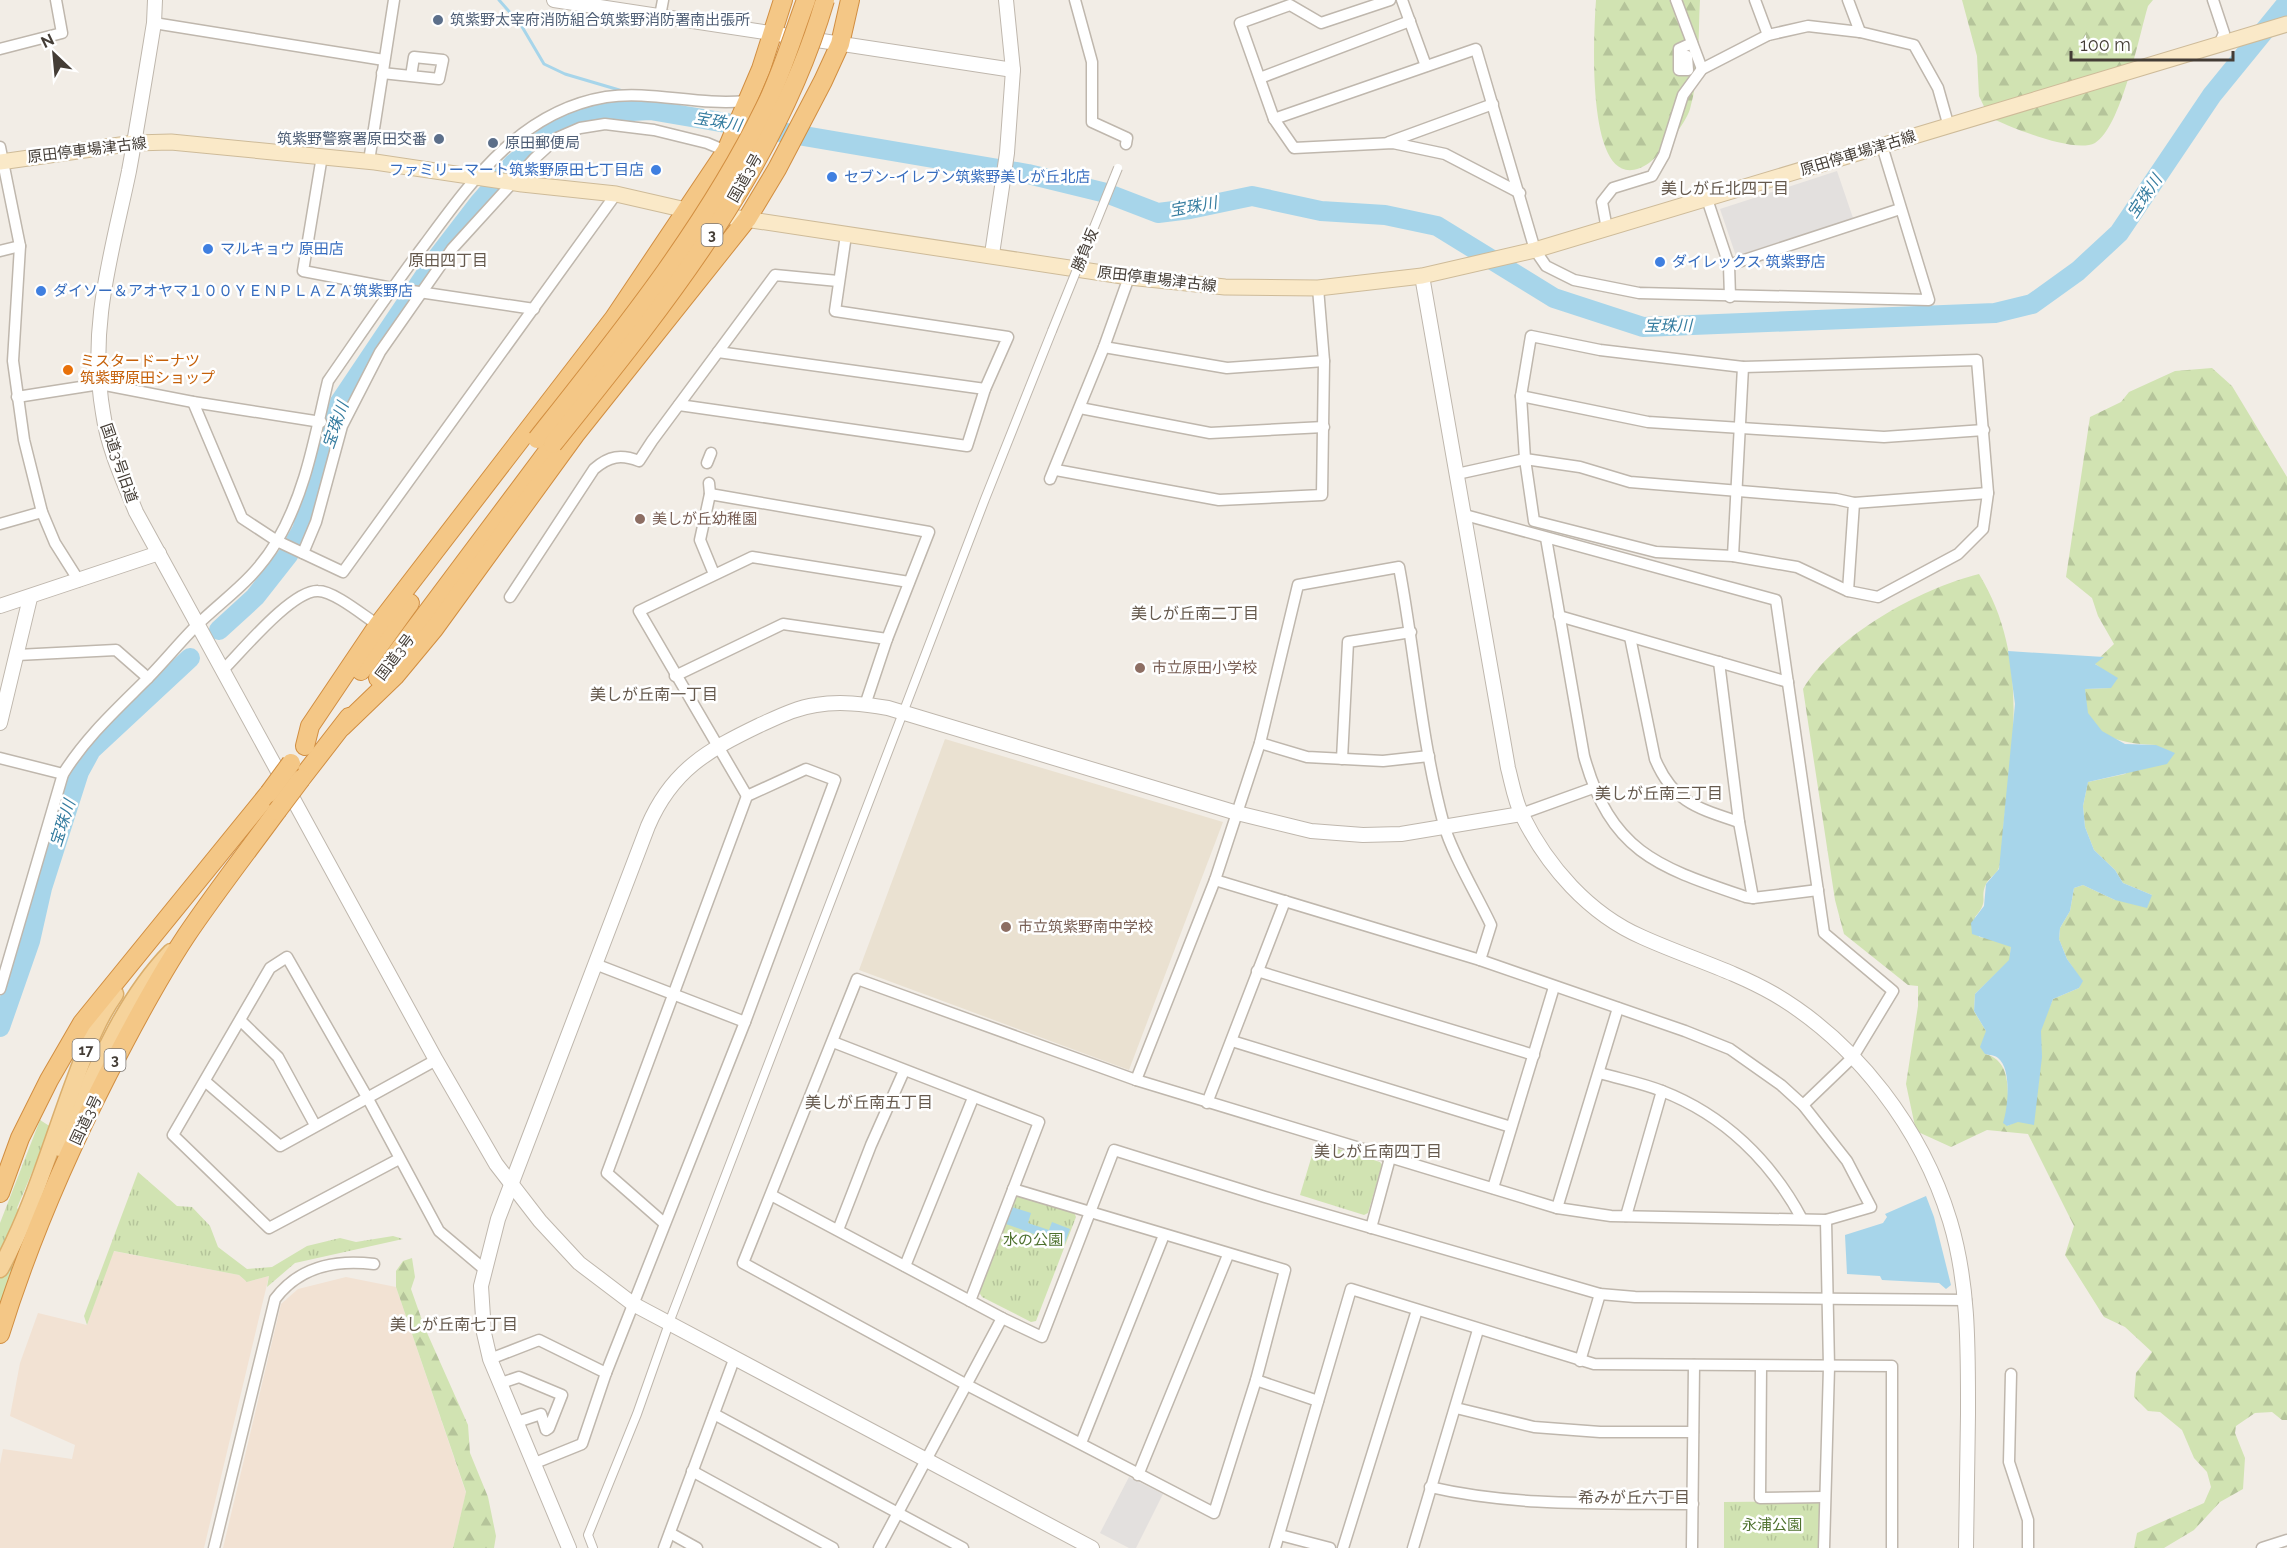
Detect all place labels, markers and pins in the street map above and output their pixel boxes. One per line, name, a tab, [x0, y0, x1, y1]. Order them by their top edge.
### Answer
place label: 筑紫野太宰府消防組合筑紫野消防署南出張所	[450, 11, 750, 29]
marker: 筑紫野太宰府消防組合筑紫野消防署南出張所	[431, 13, 445, 27]
place label: 筑紫野警察署原田交番	[277, 130, 427, 148]
marker: 筑紫野警察署原田交番	[432, 132, 446, 146]
place label: 原田郵便局	[505, 134, 580, 152]
marker: 原田郵便局	[486, 136, 500, 150]
place label: ファミリーマート筑紫野原田七丁目店	[389, 161, 644, 179]
marker: ファミリーマート筑紫野原田七丁目店	[649, 163, 663, 177]
place label: セブン-イレブン筑紫野美しが丘北店	[844, 168, 1090, 186]
marker: セブン-イレブン筑紫野美しが丘北店	[825, 170, 839, 184]
place label: マルキョウ 原田店	[220, 240, 344, 258]
marker: マルキョウ 原田店	[201, 242, 215, 256]
place label: ダイレックス 筑紫野店	[1672, 253, 1825, 271]
marker: ダイレックス 筑紫野店	[1653, 255, 1667, 269]
place label: ダイソー＆アオヤマ１００ＹＥＮＰＬＡＺＡ筑紫野店	[53, 282, 413, 300]
marker: ダイソー＆アオヤマ１００ＹＥＮＰＬＡＺＡ筑紫野店	[34, 284, 48, 298]
place label: ミスタードーナツ 筑紫野原田ショップ	[80, 352, 215, 387]
marker: ミスタードーナツ 筑紫野原田ショップ	[61, 363, 75, 377]
place label: 美しが丘幼稚園	[652, 510, 757, 528]
marker: 美しが丘幼稚園	[633, 512, 647, 526]
place label: 市立原田小学校	[1152, 659, 1257, 677]
marker: 市立原田小学校	[1133, 661, 1147, 675]
place label: 市立筑紫野南中学校	[1018, 918, 1153, 936]
marker: 市立筑紫野南中学校	[999, 920, 1013, 934]

